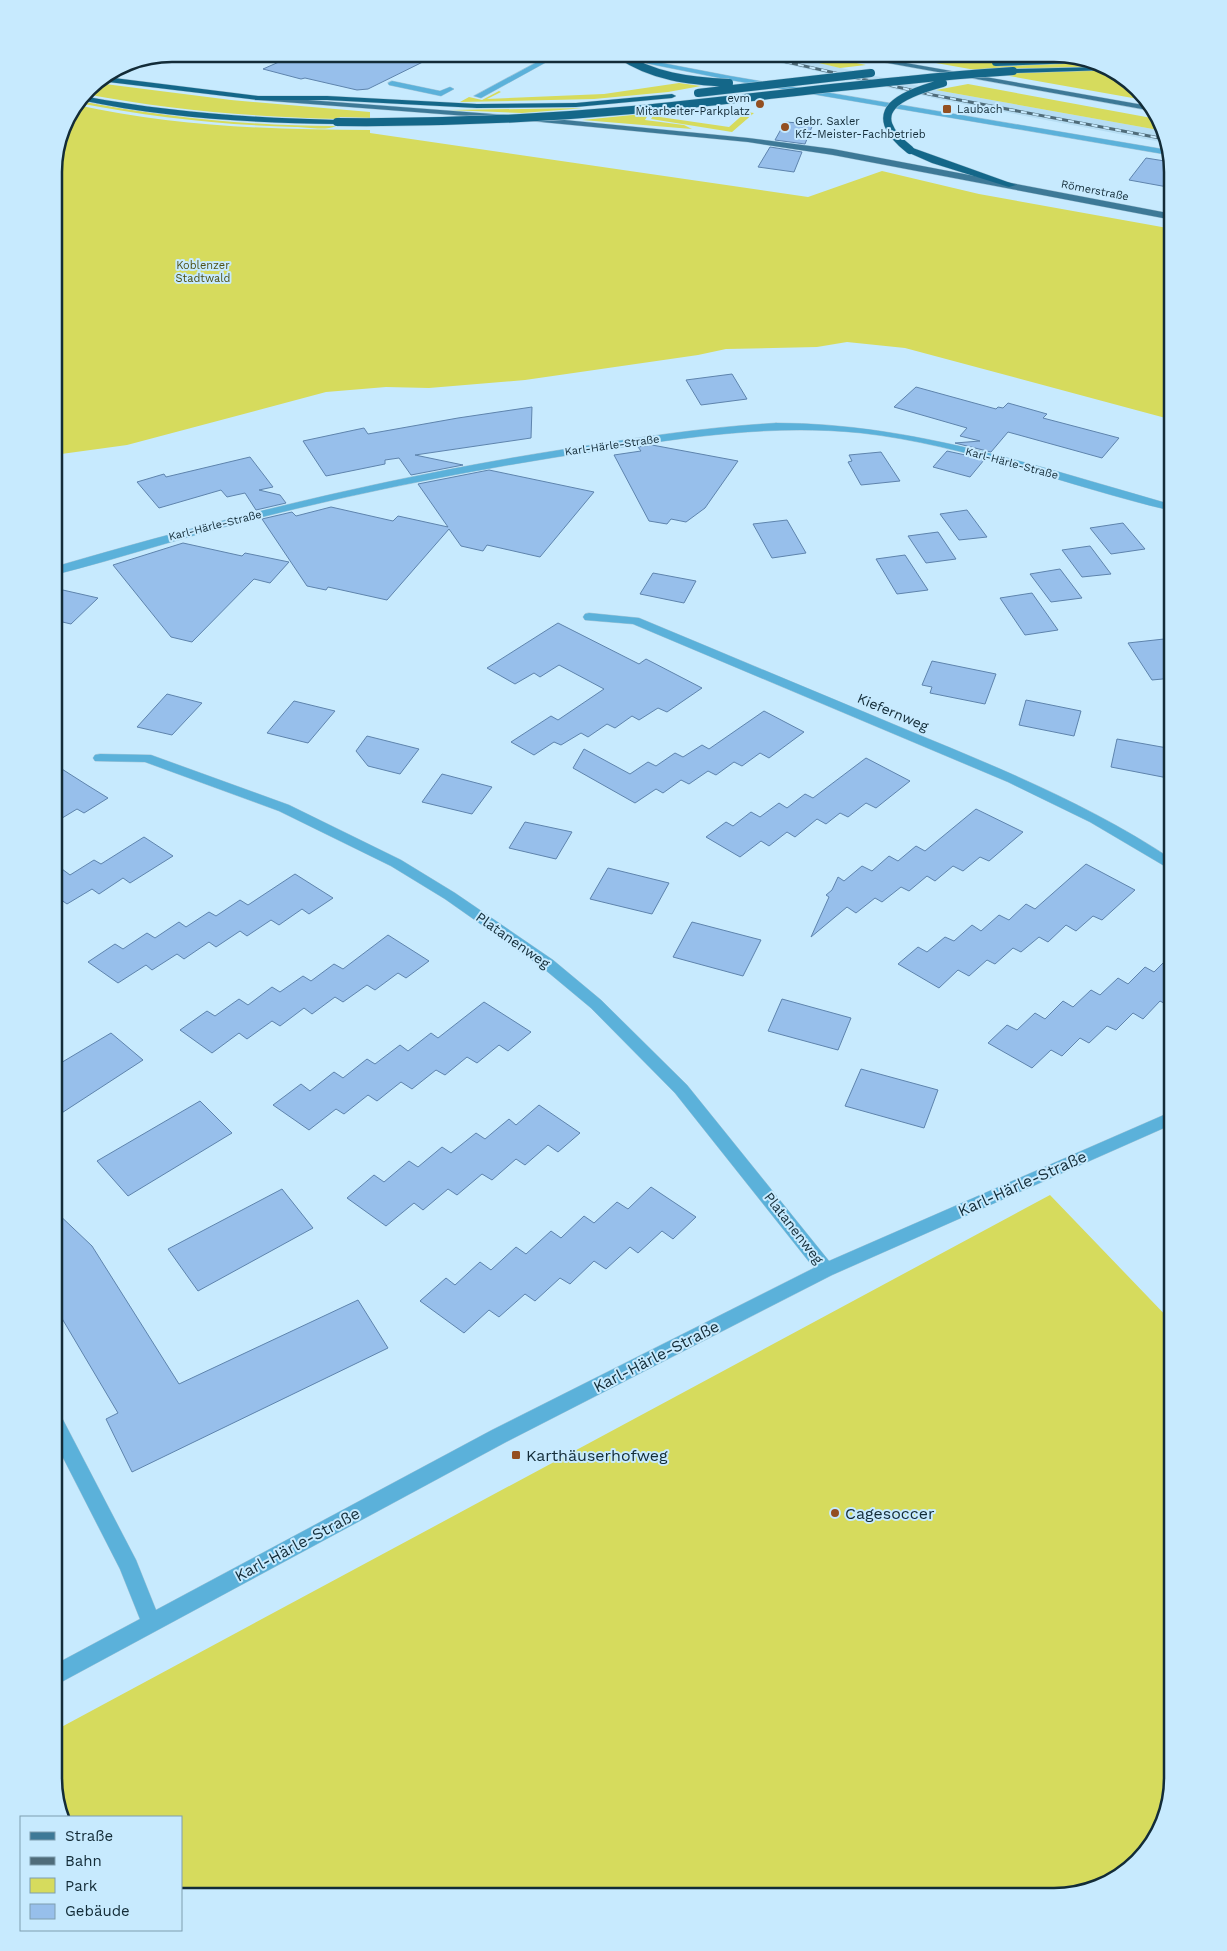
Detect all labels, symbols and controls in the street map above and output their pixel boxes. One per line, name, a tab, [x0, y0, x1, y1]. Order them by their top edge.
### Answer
place label: evm Mitarbeiter-Parkplatz	[636, 92, 750, 118]
marker: evm Mitarbeiter-Parkplatz	[754, 98, 766, 110]
marker: Laubach	[941, 103, 953, 115]
place label: Laubach	[957, 103, 1003, 116]
place label: Gebr. Saxler Kfz-Meister-Fachbetrieb	[795, 115, 926, 141]
marker: Gebr. Saxler Kfz-Meister-Fachbetrieb	[779, 121, 791, 133]
street label: Römerstraße	[1060, 178, 1130, 203]
park label: Koblenzer Stadtwald	[176, 259, 230, 285]
street label: Karl-Härle-Straße	[564, 432, 660, 459]
street label: Karl-Härle-Straße	[964, 445, 1060, 482]
street label: Karl-Härle-Straße	[167, 508, 263, 543]
street label: Kiefernweg	[855, 690, 931, 734]
street label: Platanenweg	[473, 909, 553, 972]
street label: Karl-Härle-Straße	[955, 1147, 1089, 1220]
street label: Platanenweg	[761, 1189, 827, 1267]
street label: Karl-Härle-Straße	[590, 1316, 722, 1396]
place label: Karthäuserhofweg	[526, 1446, 668, 1465]
marker: Karthäuserhofweg	[510, 1449, 522, 1461]
street label: Karl-Härle-Straße	[231, 1503, 363, 1585]
place label: Cagesoccer	[845, 1504, 935, 1523]
marker: Cagesoccer	[829, 1507, 841, 1519]
legend	[20, 1816, 182, 1931]
text: Straße	[65, 1827, 113, 1845]
text: Bahn	[65, 1852, 102, 1870]
text: Park	[65, 1877, 98, 1895]
text: Gebäude	[65, 1902, 130, 1920]

